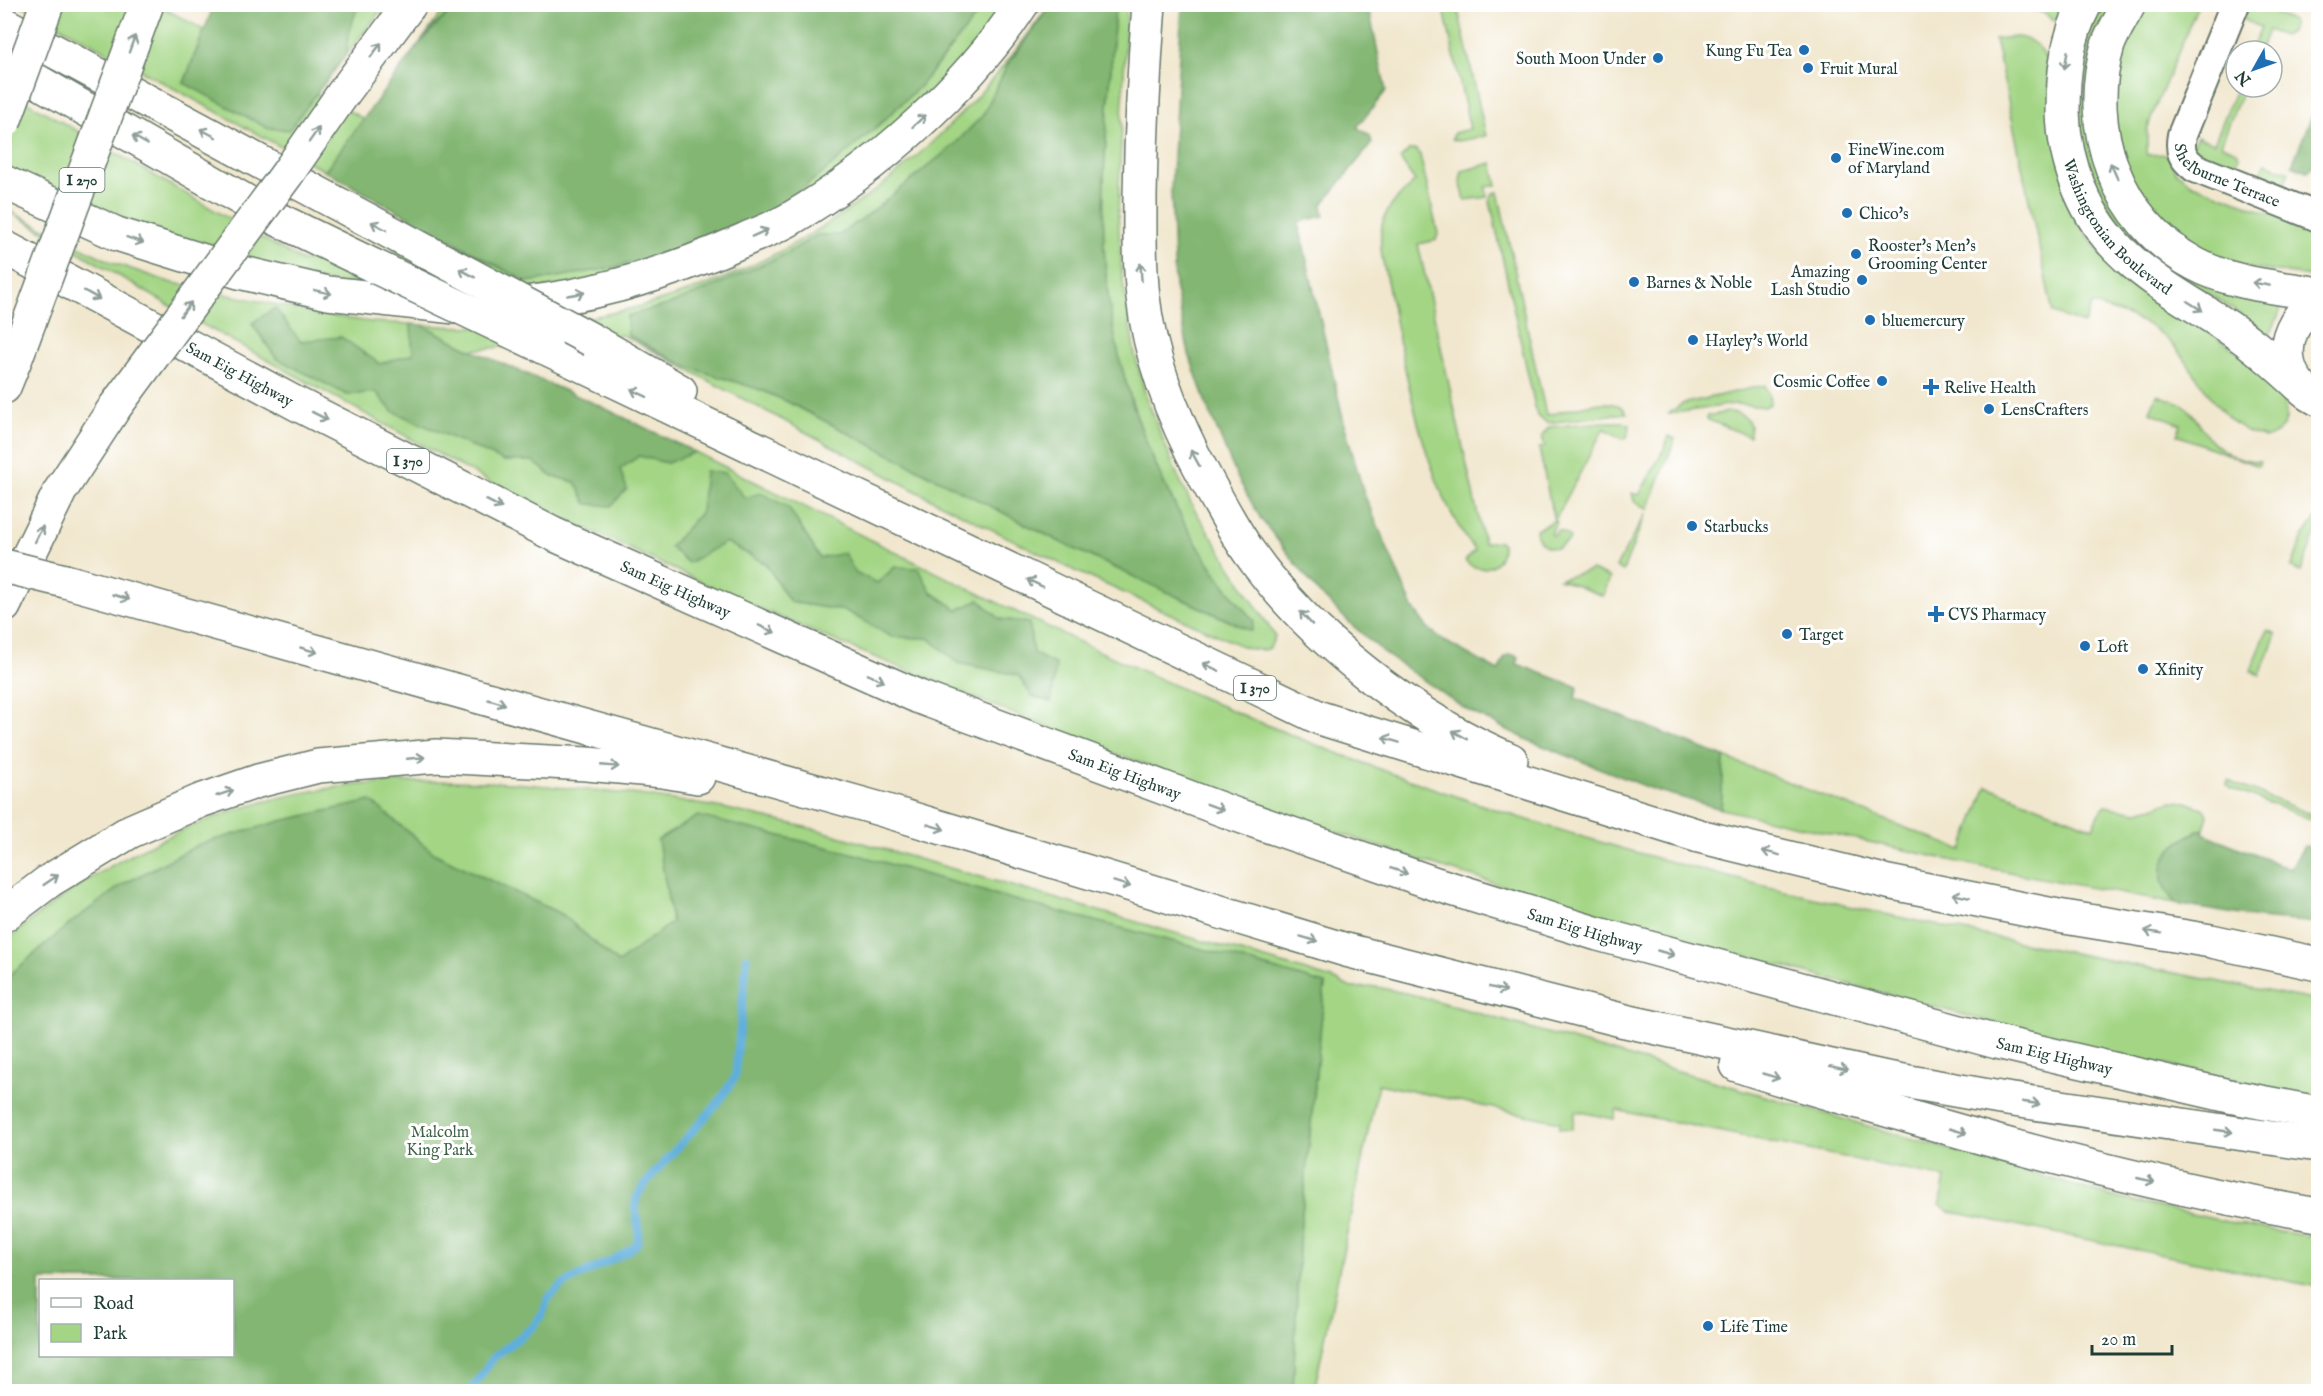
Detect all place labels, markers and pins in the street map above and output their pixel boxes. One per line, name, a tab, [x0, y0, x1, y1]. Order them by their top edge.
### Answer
place label: Kung Fu Tea	[1705, 42, 1792, 62]
marker: Kung Fu Tea	[1797, 43, 1811, 57]
place label: South Moon Under	[1516, 50, 1646, 70]
marker: South Moon Under	[1651, 51, 1665, 65]
place label: Fruit Mural	[1820, 60, 1898, 80]
marker: Fruit Mural	[1801, 61, 1815, 75]
place label: FineWine.com of Maryland	[1848, 141, 1945, 179]
marker: FineWine.com of Maryland	[1829, 151, 1843, 165]
place label: Chico's	[1859, 205, 1909, 225]
marker: Chico's	[1840, 206, 1854, 220]
place label: Rooster's Men's Grooming Center	[1868, 237, 1987, 275]
marker: Rooster's Men's Grooming Center	[1849, 247, 1863, 261]
place label: Amazing Lash Studio	[1771, 263, 1850, 301]
marker: Amazing Lash Studio	[1855, 273, 1869, 287]
place label: Barnes & Noble	[1646, 274, 1752, 294]
marker: Barnes & Noble	[1627, 275, 1641, 289]
place label: bluemercury	[1882, 312, 1965, 332]
marker: bluemercury	[1863, 313, 1877, 327]
place label: Hayley's World	[1705, 332, 1808, 352]
marker: Hayley's World	[1686, 333, 1700, 347]
place label: Cosmic Coffee	[1773, 373, 1870, 393]
marker: Cosmic Coffee	[1875, 374, 1889, 388]
marker: Relive Health	[1922, 378, 1940, 396]
place label: Relive Health	[1944, 379, 2037, 399]
place label: LensCrafters	[2001, 401, 2089, 421]
marker: LensCrafters	[1982, 402, 1996, 416]
place label: Starbucks	[1704, 518, 1769, 538]
marker: Starbucks	[1685, 519, 1699, 533]
place label: CVS Pharmacy	[1948, 606, 2046, 626]
marker: CVS Pharmacy	[1929, 607, 1943, 621]
place label: Target	[1799, 626, 1844, 646]
marker: Target	[1780, 627, 1794, 641]
place label: Loft	[2097, 638, 2129, 658]
marker: Loft	[2078, 639, 2092, 653]
place label: Xfinity	[2155, 661, 2204, 681]
marker: Xfinity	[2136, 662, 2150, 676]
place label: Life Time	[1720, 1318, 1788, 1338]
marker: Life Time	[1701, 1319, 1715, 1333]

